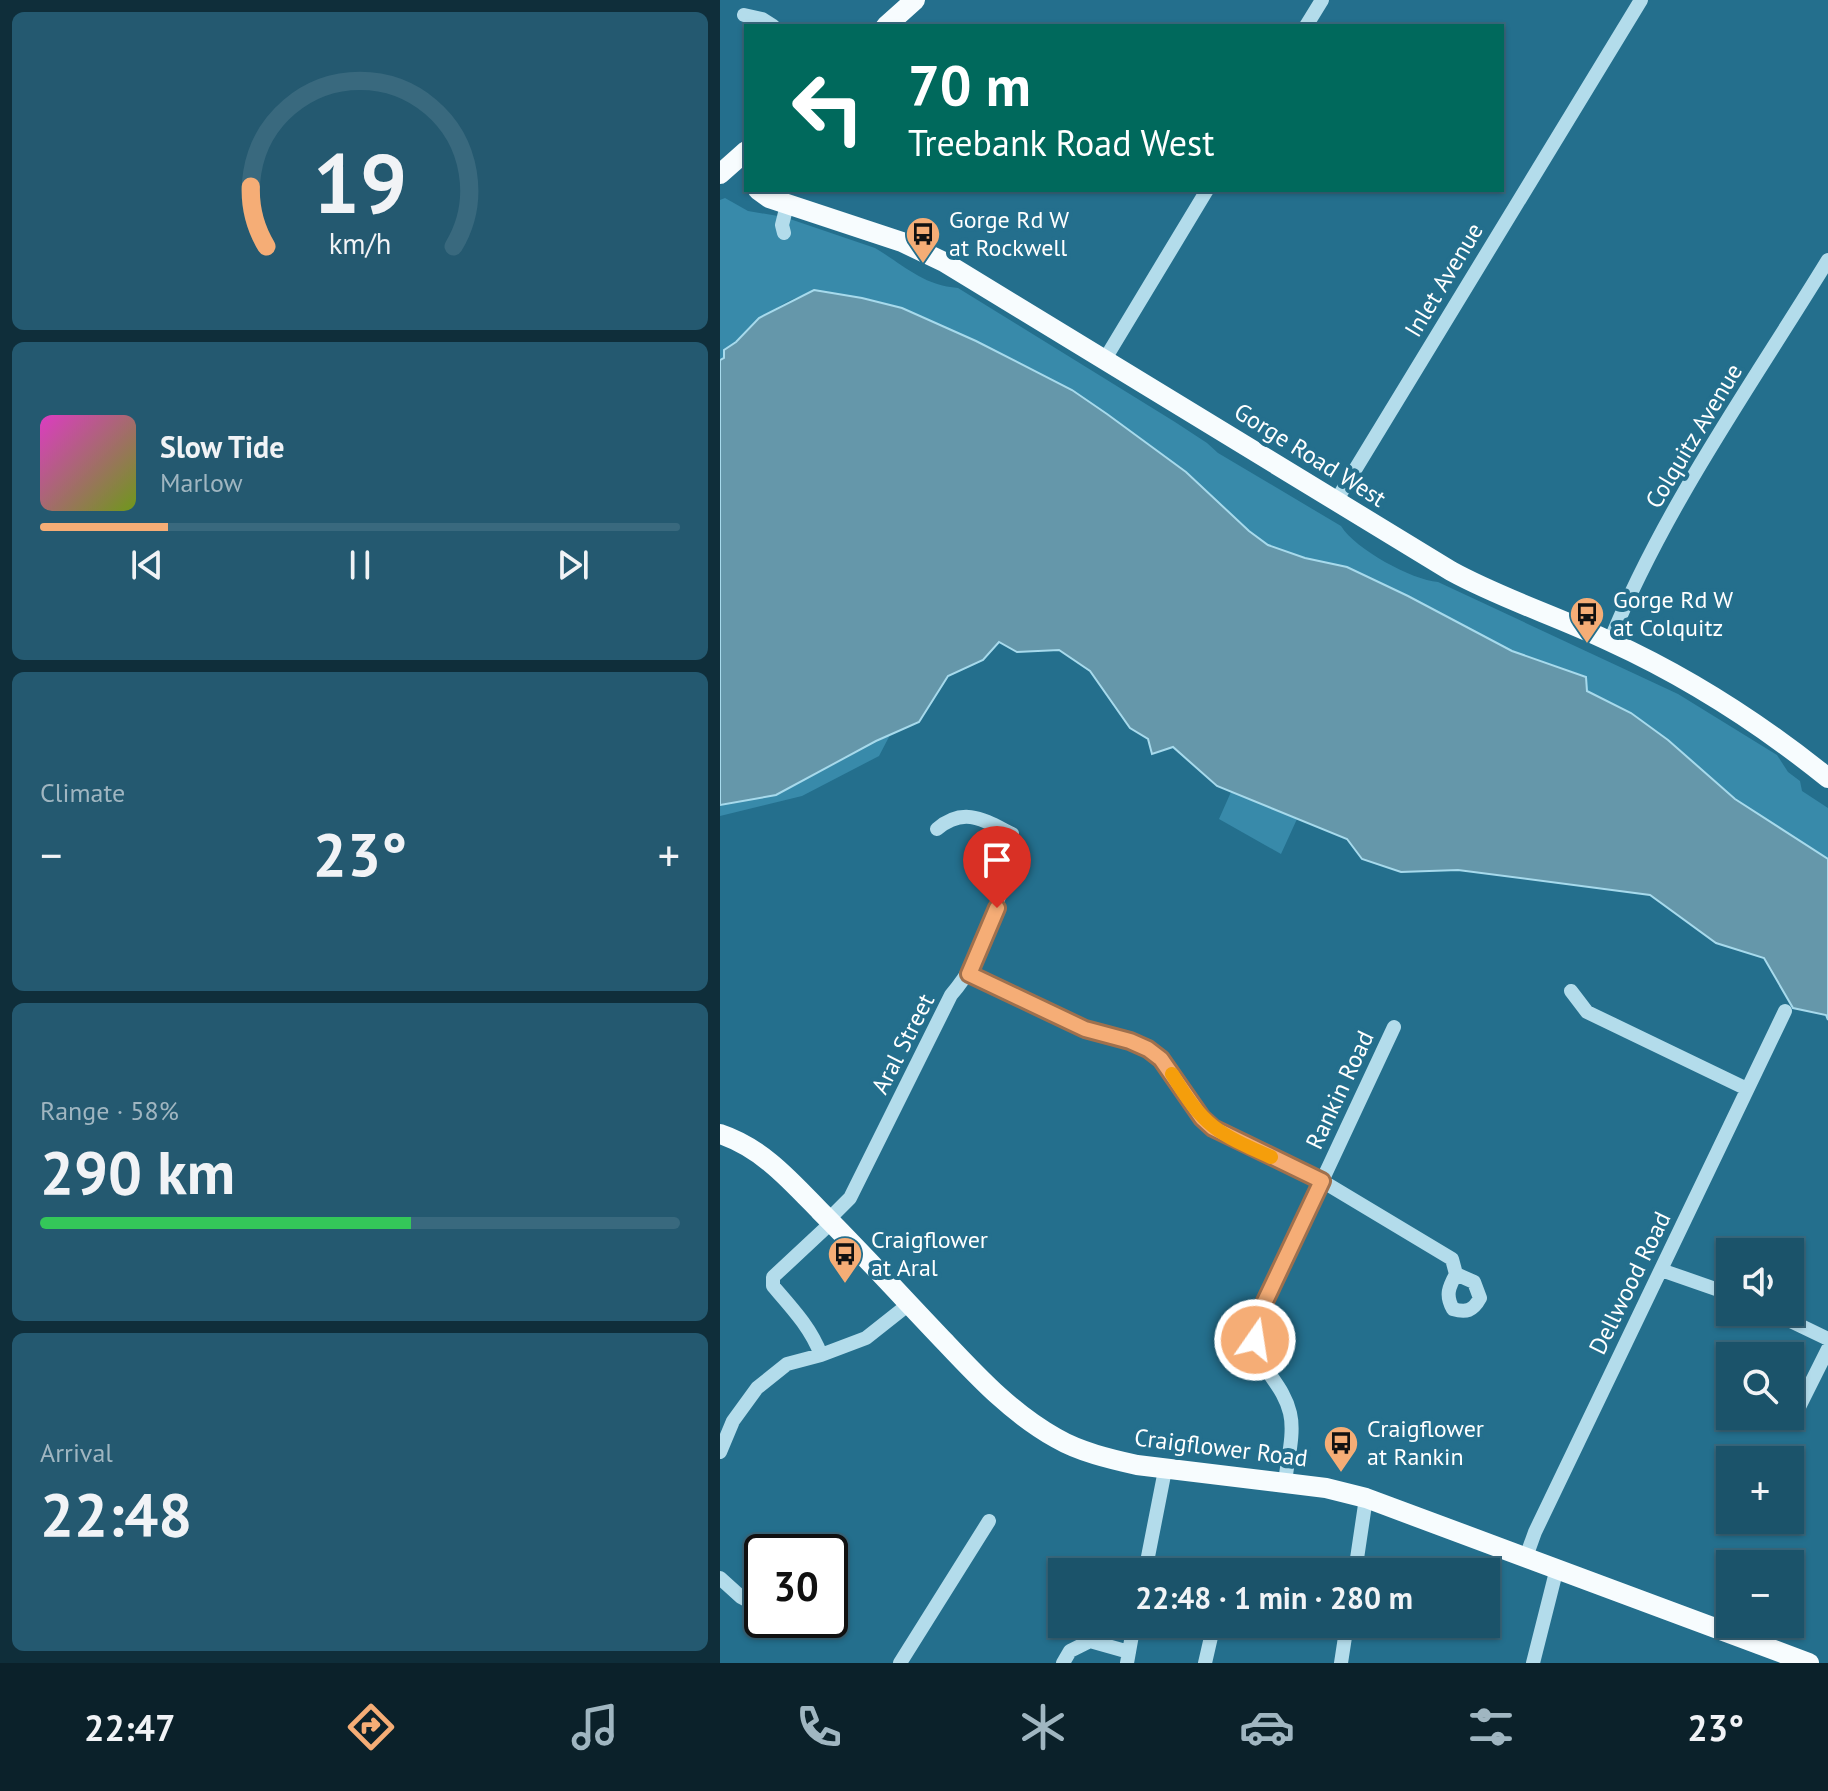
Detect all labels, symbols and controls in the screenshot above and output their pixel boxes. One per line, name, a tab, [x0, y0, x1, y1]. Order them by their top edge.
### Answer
text: 70 m	[908, 49, 1031, 121]
icon: left	[776, 56, 880, 160]
text: Treebank Road West	[908, 119, 1214, 166]
text: 19	[313, 128, 407, 236]
place label: Gorge Rd W at Rockwell	[949, 204, 1069, 263]
bus stop icon: Gorge Rd W at Rockwell	[904, 215, 942, 265]
street label: Inlet Avenue	[1397, 217, 1490, 343]
text: km/h	[329, 225, 391, 262]
street label: Colquitz Avenue	[1638, 358, 1749, 514]
street label: Gorge Road West	[1229, 396, 1392, 514]
text: Slow Tide	[160, 427, 285, 466]
text: Marlow	[160, 466, 243, 499]
icon: previous	[125, 543, 169, 587]
icon: pause	[338, 543, 382, 587]
icon: next	[551, 543, 595, 587]
place label: Gorge Rd W at Colquitz	[1613, 584, 1733, 643]
bus stop icon: Gorge Rd W at Colquitz	[1568, 595, 1606, 645]
text: Climate	[40, 776, 125, 809]
text: 23°	[313, 815, 407, 893]
text: −	[40, 826, 62, 883]
text: +	[658, 826, 680, 883]
pin	[963, 826, 1031, 908]
icon: arrive	[975, 838, 1019, 882]
street label: Aral Street	[864, 988, 941, 1099]
street label: Rankin Road	[1299, 1026, 1381, 1154]
text: Range · 58%	[40, 1094, 179, 1127]
text: 290 km	[40, 1133, 235, 1211]
street label: Dellwood Road	[1582, 1206, 1677, 1359]
place label: Craigflower at Aral	[871, 1224, 988, 1283]
bus stop icon: Craigflower at Aral	[826, 1235, 864, 1285]
map controls	[1716, 1238, 1804, 1638]
button: sound	[1716, 1238, 1804, 1326]
position arrow	[1213, 1298, 1297, 1382]
button: search	[1716, 1342, 1804, 1430]
place label: Craigflower at Rankin	[1367, 1413, 1484, 1472]
street label: Craigflower Road	[1133, 1422, 1309, 1474]
bus stop icon: Craigflower at Rankin	[1322, 1424, 1360, 1474]
text: Arrival	[40, 1436, 113, 1469]
button: +	[1716, 1446, 1804, 1534]
text: 22:48	[40, 1475, 192, 1553]
speed limit sign: 30	[744, 1534, 848, 1638]
button: −	[1716, 1550, 1804, 1638]
text: 22:48 · 1 min · 280 m	[1135, 1578, 1413, 1617]
icon: directions	[343, 1699, 399, 1755]
icon: music	[567, 1699, 623, 1755]
icon: phone	[791, 1699, 847, 1755]
icon: climate	[1015, 1699, 1071, 1755]
icon: car	[1239, 1699, 1295, 1755]
icon: filters	[1463, 1699, 1519, 1755]
text: 22:47	[84, 1704, 175, 1751]
text: 23°	[1687, 1704, 1744, 1751]

